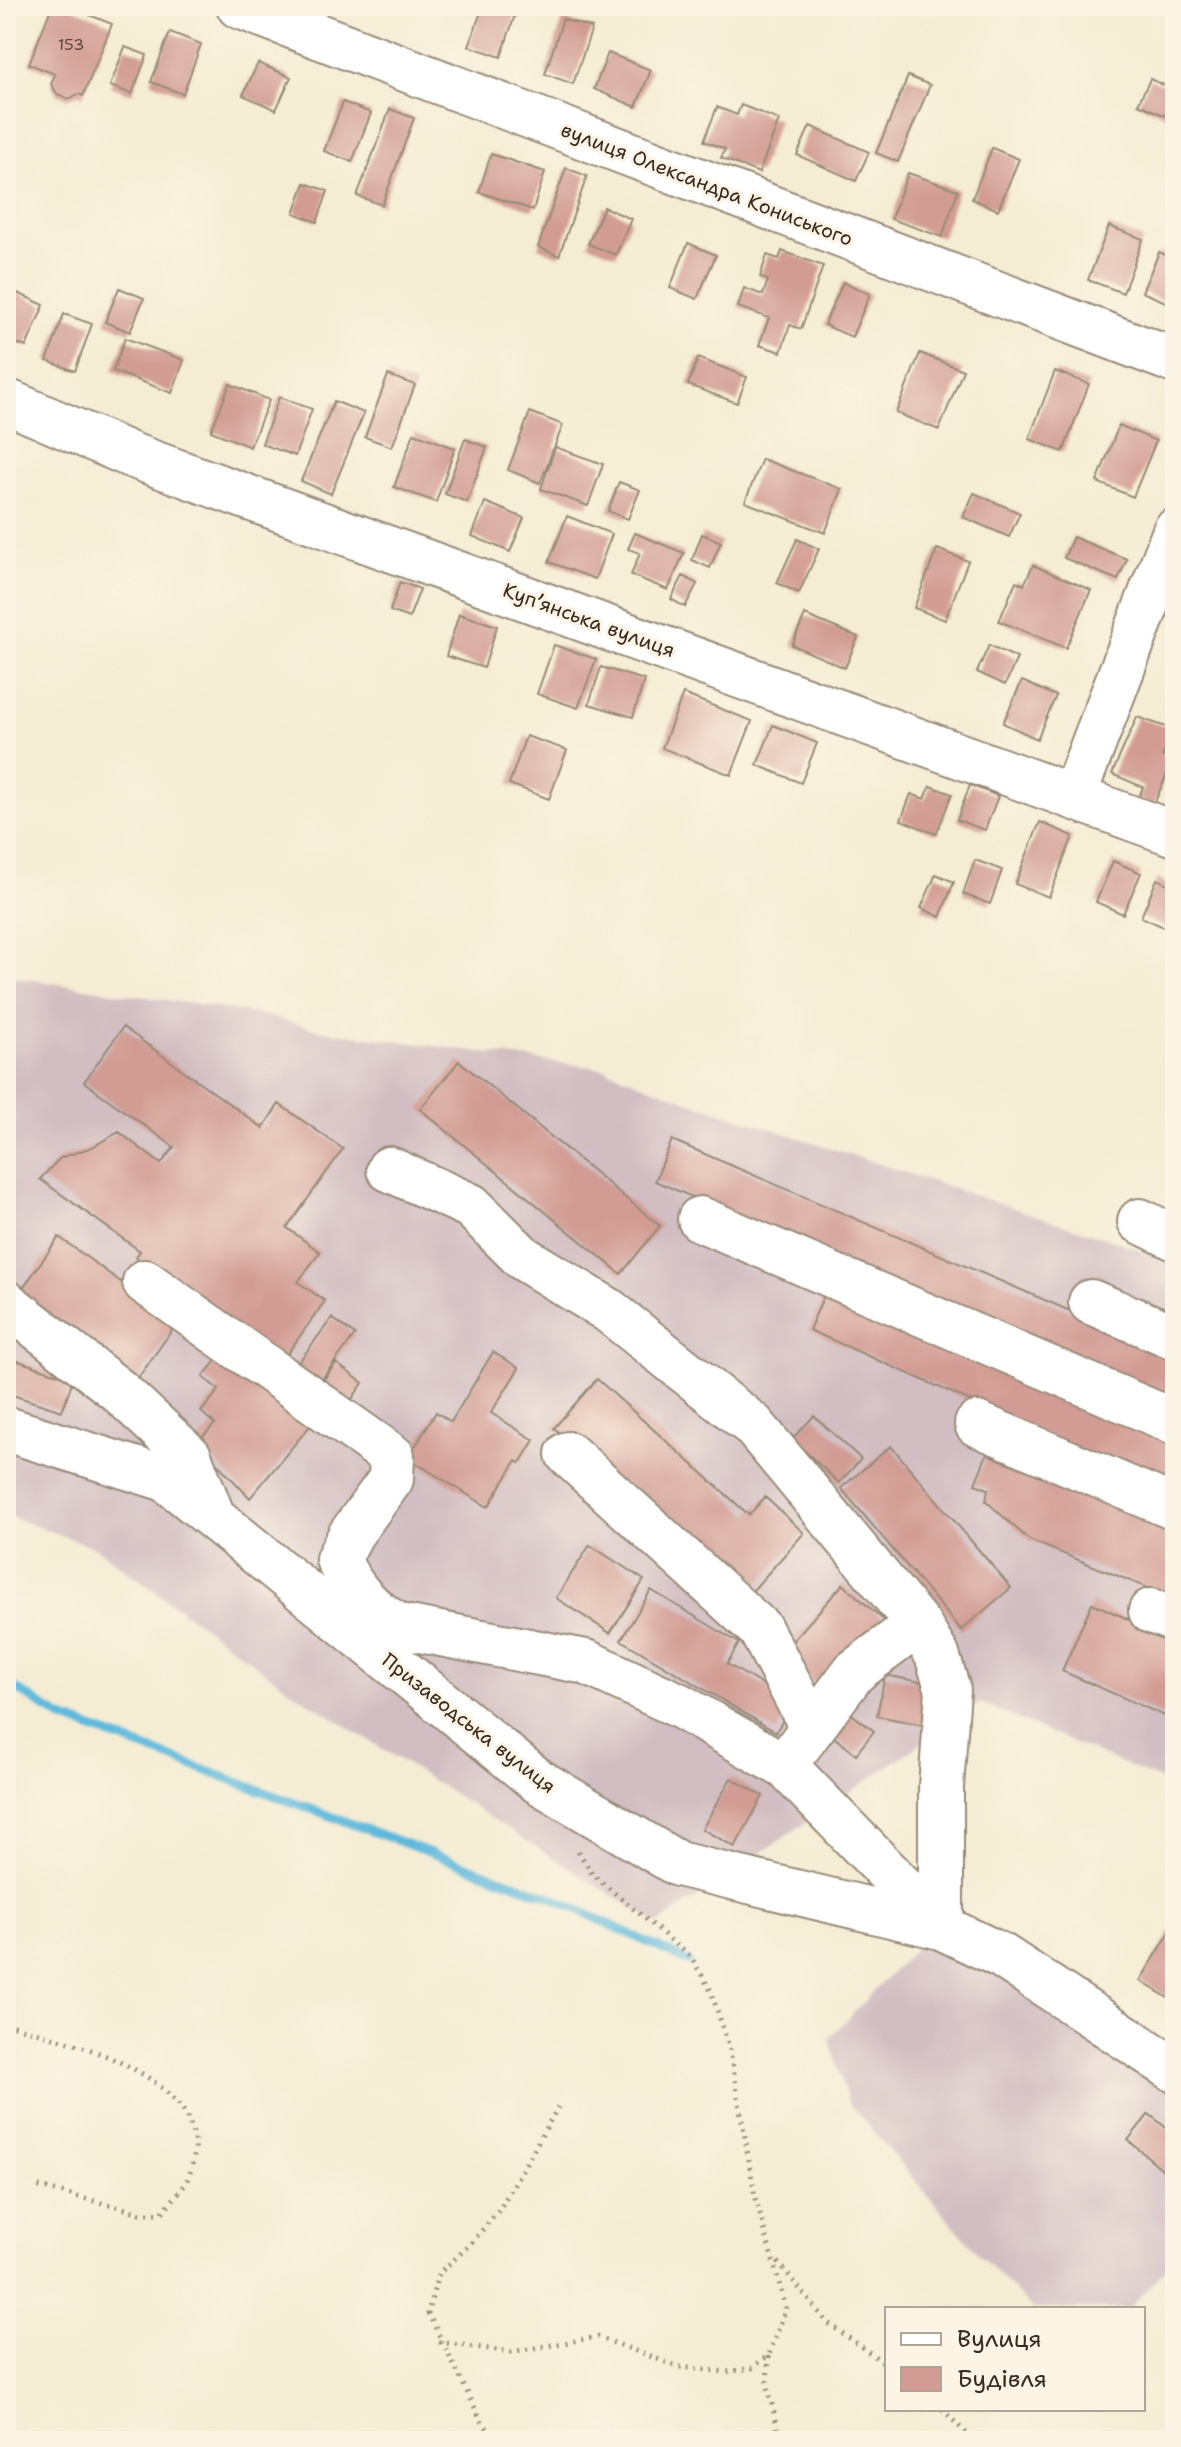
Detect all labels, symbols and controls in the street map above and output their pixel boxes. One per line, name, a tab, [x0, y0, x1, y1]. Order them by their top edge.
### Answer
house number: 153	[58, 34, 84, 55]
street label: вулиця Олександра Кониського	[557, 116, 857, 252]
street label: Купʼянська вулиця	[499, 577, 679, 663]
street label: Призаводська вулиця	[377, 1647, 561, 1799]
legend	[885, 2307, 1145, 2411]
text: Вулиця	[957, 2323, 1042, 2355]
text: Будівля	[957, 2363, 1047, 2395]

